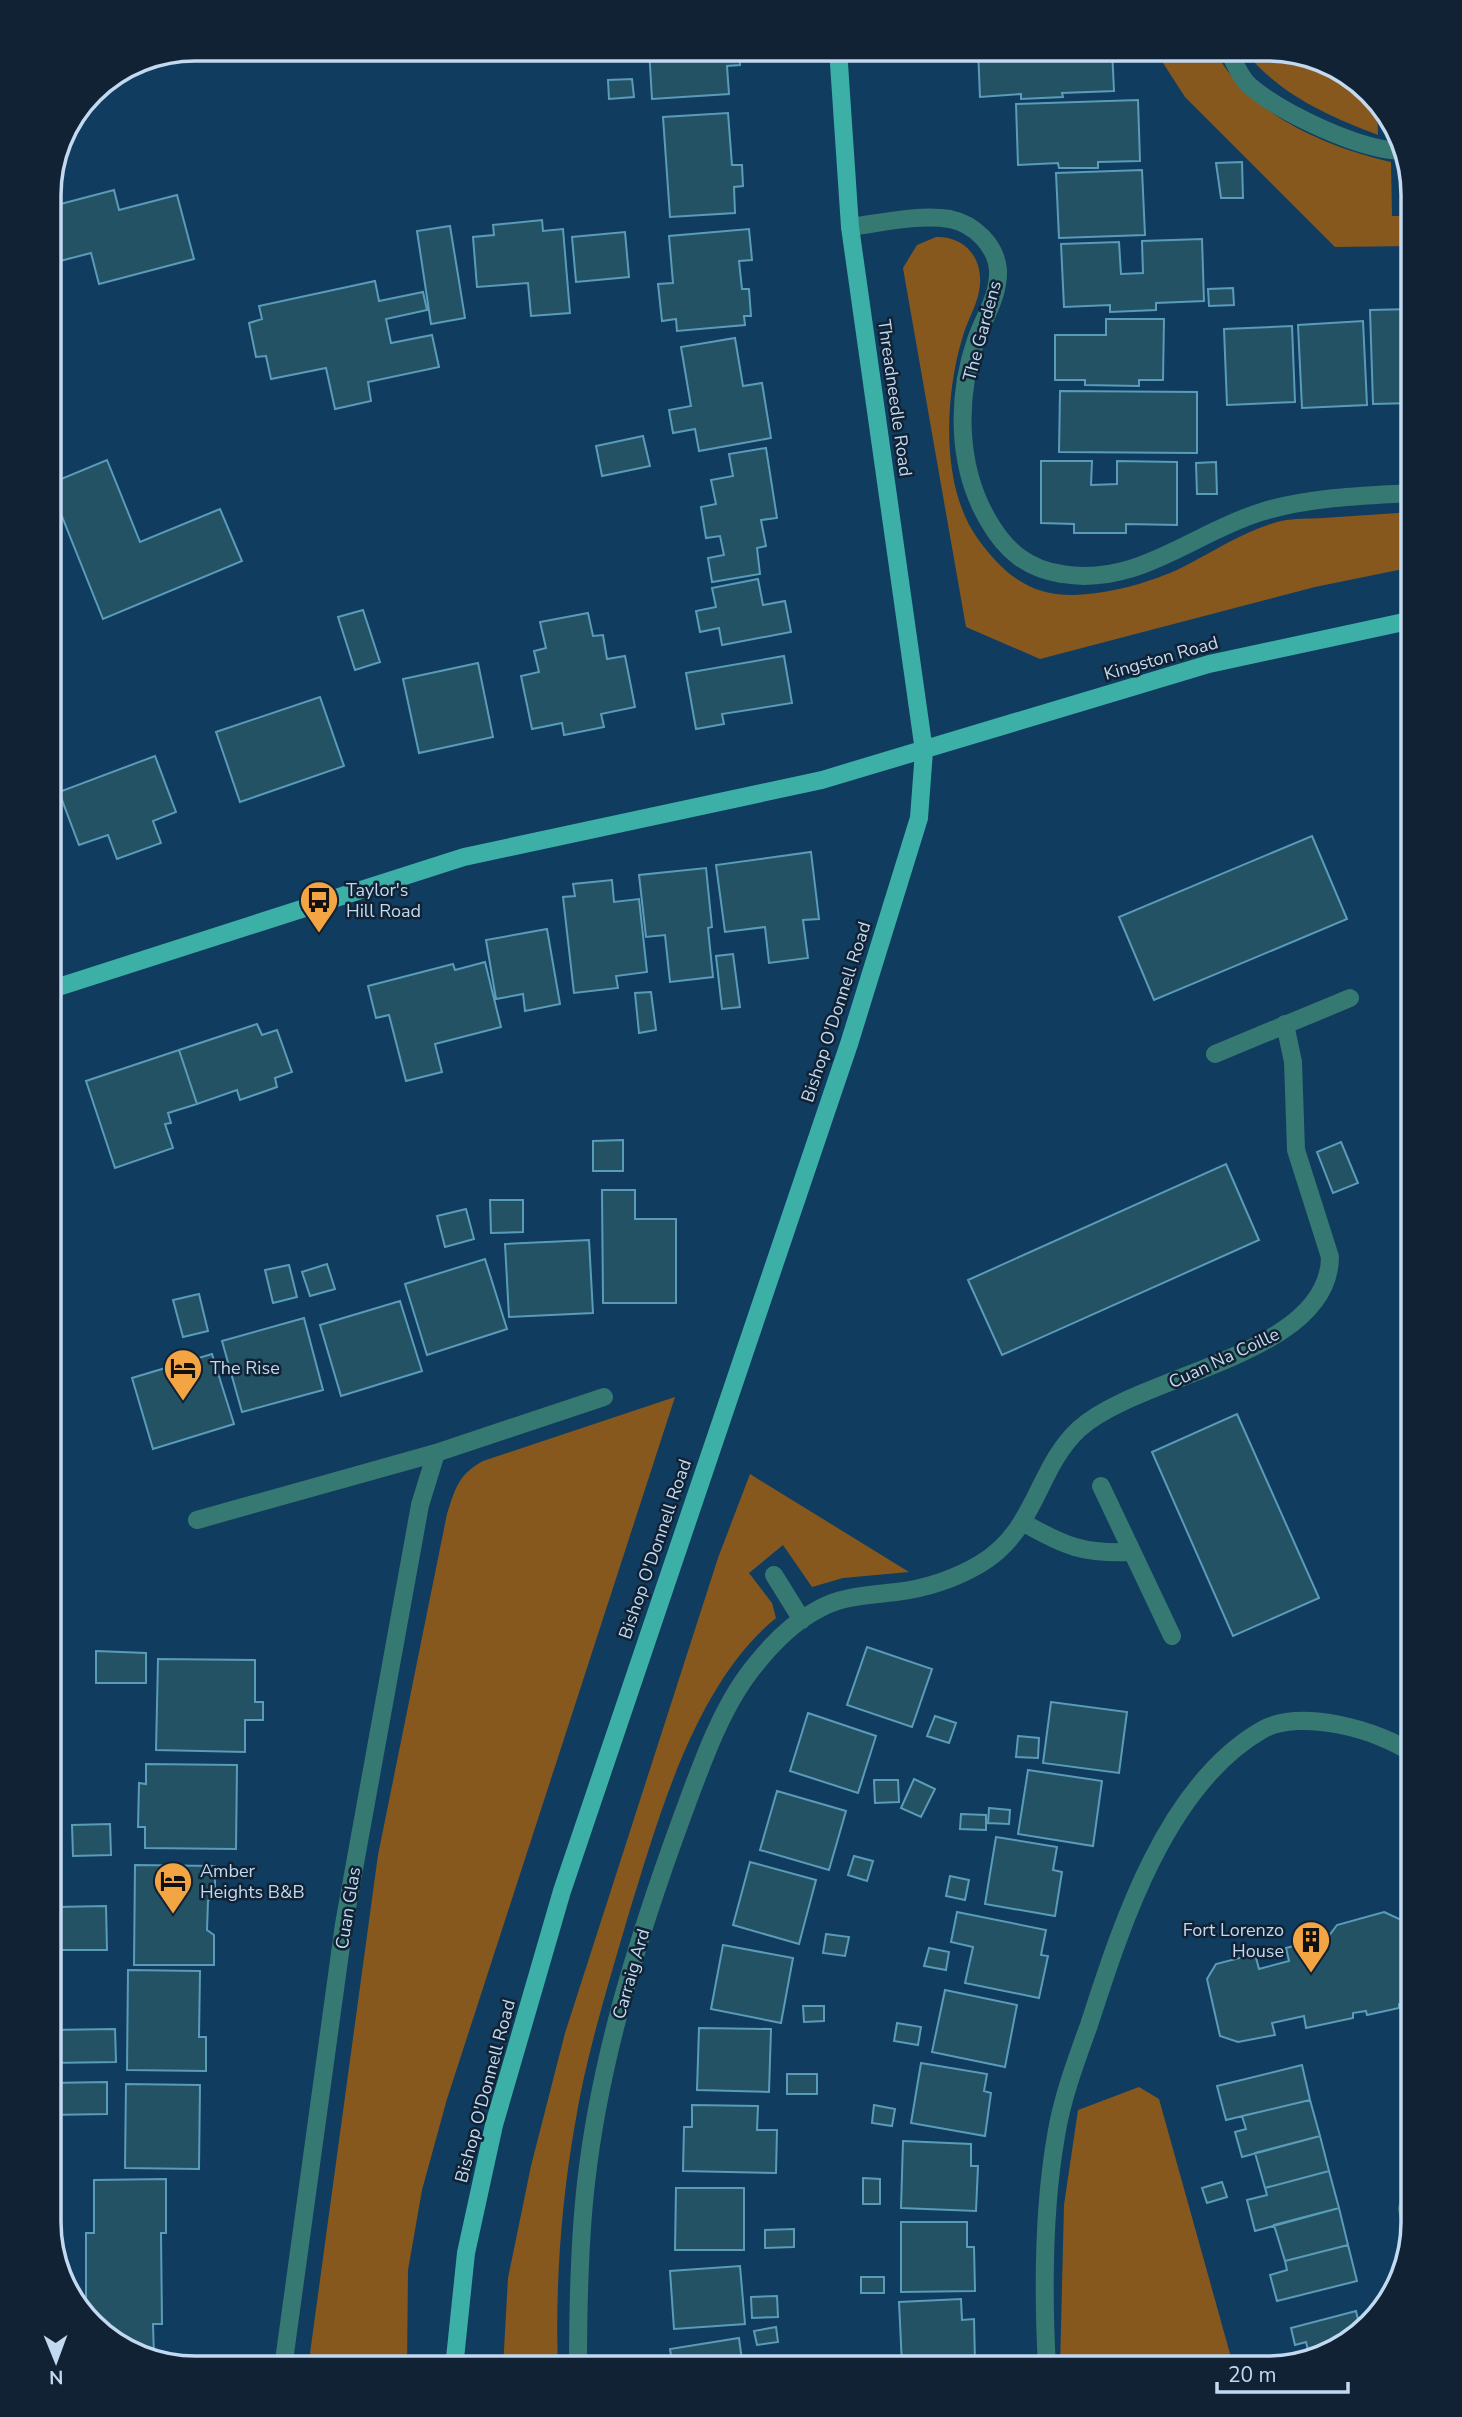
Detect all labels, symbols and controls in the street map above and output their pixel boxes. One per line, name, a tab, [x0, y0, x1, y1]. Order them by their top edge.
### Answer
street label: The Gardens	[957, 278, 1007, 384]
street label: Threadneedle Road	[872, 318, 918, 478]
street label: Kingston Road	[1101, 630, 1221, 686]
place label: Taylor's Hill Road	[346, 878, 421, 923]
bus stop icon: Taylor's Hill Road	[298, 879, 340, 934]
street label: Bishop O'Donnell Road	[795, 919, 877, 1105]
street label: Cuan Na Coille	[1165, 1322, 1283, 1394]
hotel icon: The Rise	[162, 1347, 204, 1402]
place label: The Rise	[210, 1356, 280, 1380]
street label: Bishop O'Donnell Road	[613, 1456, 697, 1642]
place label: Amber Heights B&B	[200, 1859, 305, 1904]
hotel icon: Amber Heights B&B	[152, 1860, 194, 1915]
street label: Cuan Glas	[330, 1865, 366, 1951]
place label: Fort Lorenzo House	[1183, 1918, 1284, 1963]
building icon: Fort Lorenzo House	[1290, 1919, 1332, 1974]
street label: Carraig Ard	[607, 1926, 655, 2022]
street label: Bishop O'Donnell Road	[449, 1997, 521, 2185]
north arrow	[21, 2326, 91, 2396]
scale bar	[1217, 2350, 1348, 2394]
text: 20 m	[1228, 2361, 1277, 2389]
text: N	[49, 2364, 64, 2390]

